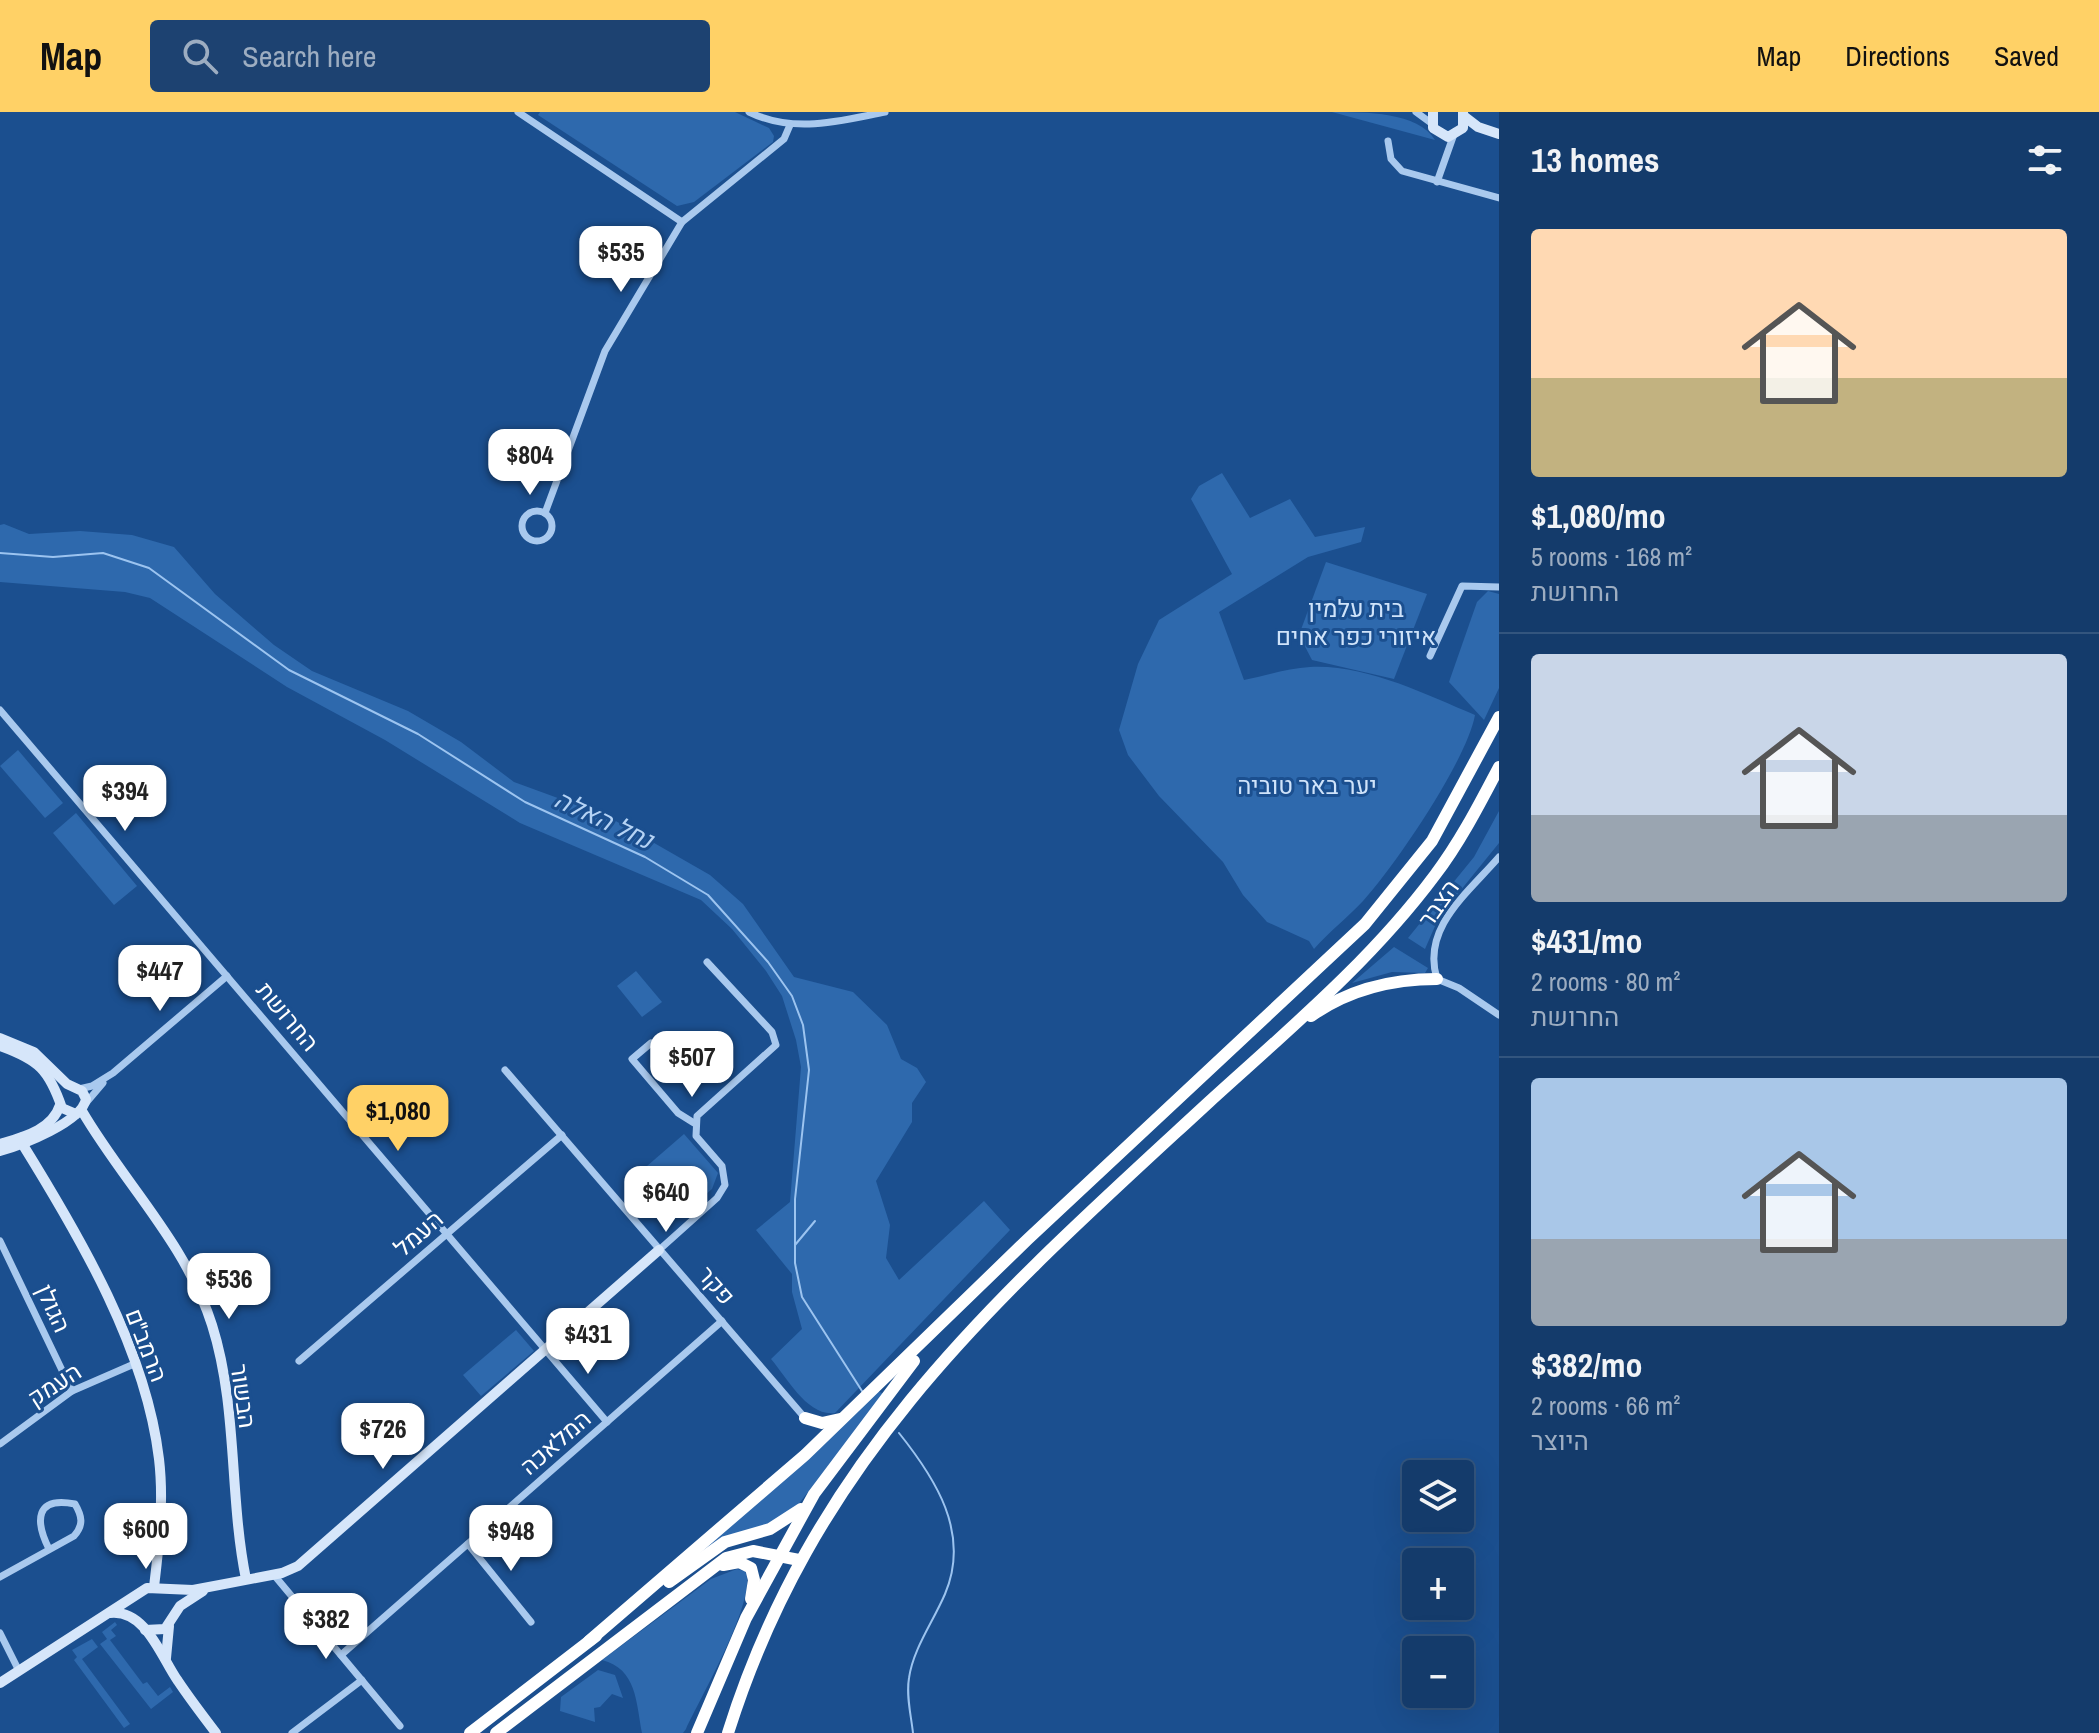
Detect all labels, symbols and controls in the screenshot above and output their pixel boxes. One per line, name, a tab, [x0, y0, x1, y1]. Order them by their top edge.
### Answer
search box	[150, 20, 710, 92]
text: Map	[40, 31, 102, 82]
icon: search	[178, 34, 222, 78]
text: Search here	[242, 36, 376, 76]
text: Map	[1757, 37, 1801, 75]
text: Directions	[1845, 37, 1950, 75]
text: Saved	[1994, 37, 2059, 75]
text: 13 homes	[1531, 137, 1660, 183]
icon: filters	[2023, 138, 2067, 182]
pin: $535	[574, 226, 668, 294]
text: $535	[597, 234, 645, 269]
icon: home	[1727, 281, 1871, 425]
pin: $804	[483, 429, 577, 497]
text: $804	[506, 437, 554, 472]
text: $1,080/mo	[1531, 493, 1666, 539]
text: 5 rooms · 168 m²	[1531, 539, 1692, 574]
text: החרושת	[1531, 574, 1619, 609]
park label: בית עלמין איזורי כפר אחים	[1276, 592, 1436, 652]
icon: home	[1727, 706, 1871, 850]
pin: $394	[78, 765, 172, 833]
park label: יער באר טוביה	[1237, 769, 1377, 801]
text: $394	[101, 773, 149, 808]
water label: נחל האלה	[549, 781, 660, 858]
street label: הצבר	[1410, 873, 1466, 933]
text: $431/mo	[1531, 918, 1643, 964]
pin: $447	[113, 945, 207, 1013]
text: $447	[136, 953, 184, 988]
text: 2 rooms · 80 m²	[1531, 964, 1680, 999]
street label: החרושת	[250, 974, 326, 1058]
text: החרושת	[1531, 999, 1619, 1034]
pin: $507	[645, 1031, 739, 1099]
text: $507	[668, 1039, 716, 1074]
pin: $1,080	[333, 1085, 463, 1153]
text: $1,080	[365, 1093, 431, 1128]
icon: home	[1727, 1130, 1871, 1274]
pin: $640	[619, 1166, 713, 1234]
text: $640	[642, 1174, 690, 1209]
street label: העמל	[387, 1203, 449, 1263]
pin: $536	[182, 1253, 276, 1321]
street label: פקר	[691, 1259, 743, 1311]
text: $536	[205, 1261, 253, 1296]
street label: הגולן	[29, 1279, 79, 1337]
street label: הרמב"ם	[118, 1304, 176, 1386]
pin: $431	[541, 1308, 635, 1376]
text: $431	[564, 1316, 612, 1351]
text: $382/mo	[1531, 1342, 1643, 1388]
street label: העמק	[21, 1355, 87, 1413]
street label: הבשור	[224, 1362, 264, 1430]
text: 2 rooms · 66 m²	[1531, 1388, 1680, 1423]
street label: המלאכה	[513, 1402, 597, 1482]
pin: $726	[336, 1403, 430, 1471]
text: $726	[359, 1411, 407, 1446]
text: היוצר	[1531, 1423, 1589, 1458]
map controls	[1402, 1460, 1474, 1708]
button: layers	[1402, 1460, 1474, 1532]
pin: $600	[99, 1503, 193, 1571]
pin: $948	[464, 1505, 558, 1573]
text: $600	[122, 1511, 170, 1546]
text: $948	[487, 1513, 535, 1548]
button: +	[1402, 1548, 1474, 1620]
pin: $382	[279, 1593, 373, 1661]
text: $382	[302, 1601, 350, 1636]
button: −	[1402, 1636, 1474, 1708]

